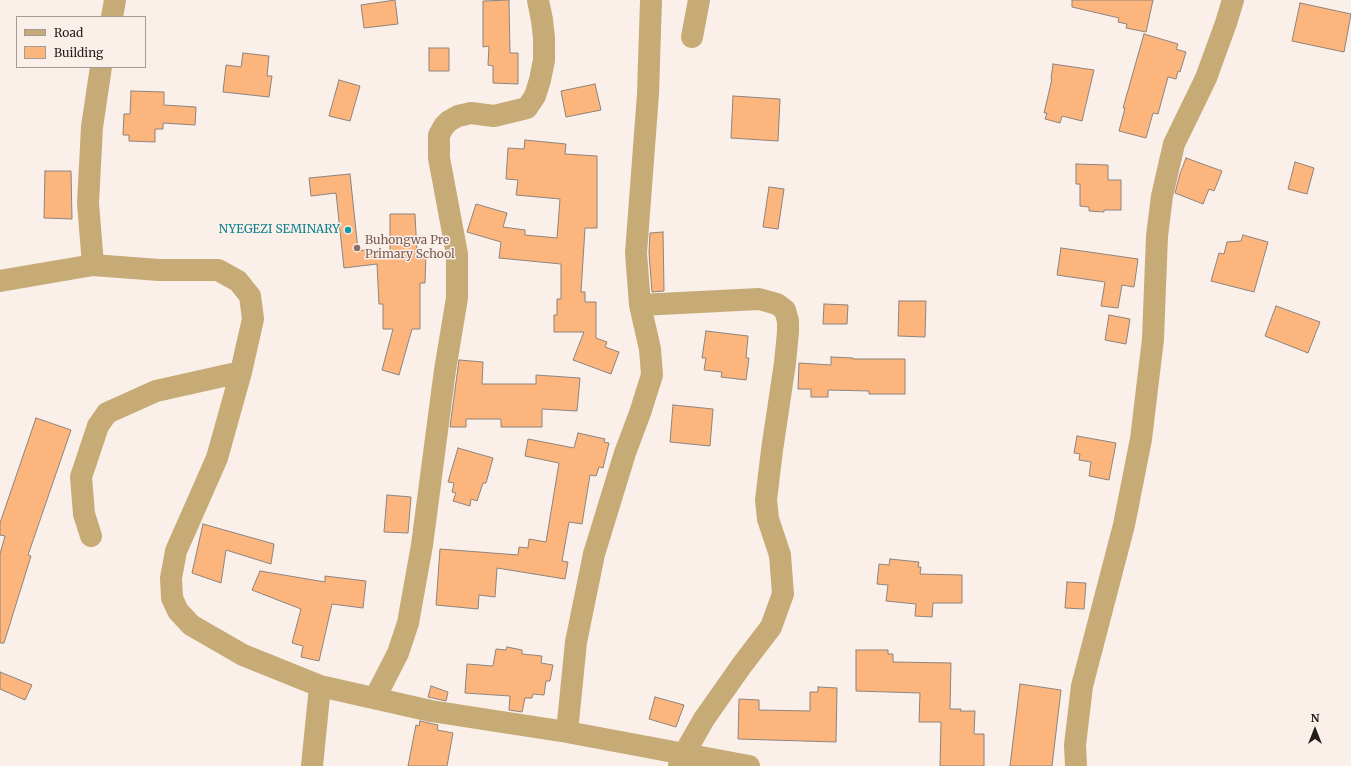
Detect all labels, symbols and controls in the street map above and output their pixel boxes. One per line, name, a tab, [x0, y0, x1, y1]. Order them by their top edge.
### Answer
legend	[16, 16, 146, 68]
text: Road	[54, 25, 83, 40]
text: Building	[54, 45, 103, 60]
place label: NYEGEZI SEMINARY	[219, 223, 340, 237]
marker: NYEGEZI SEMINARY	[343, 225, 353, 235]
place label: Buhongwa Pre Primary School	[365, 234, 455, 262]
marker: Buhongwa Pre Primary School	[352, 243, 362, 253]
north arrow	[1295, 710, 1335, 750]
text: N	[1311, 711, 1319, 725]

